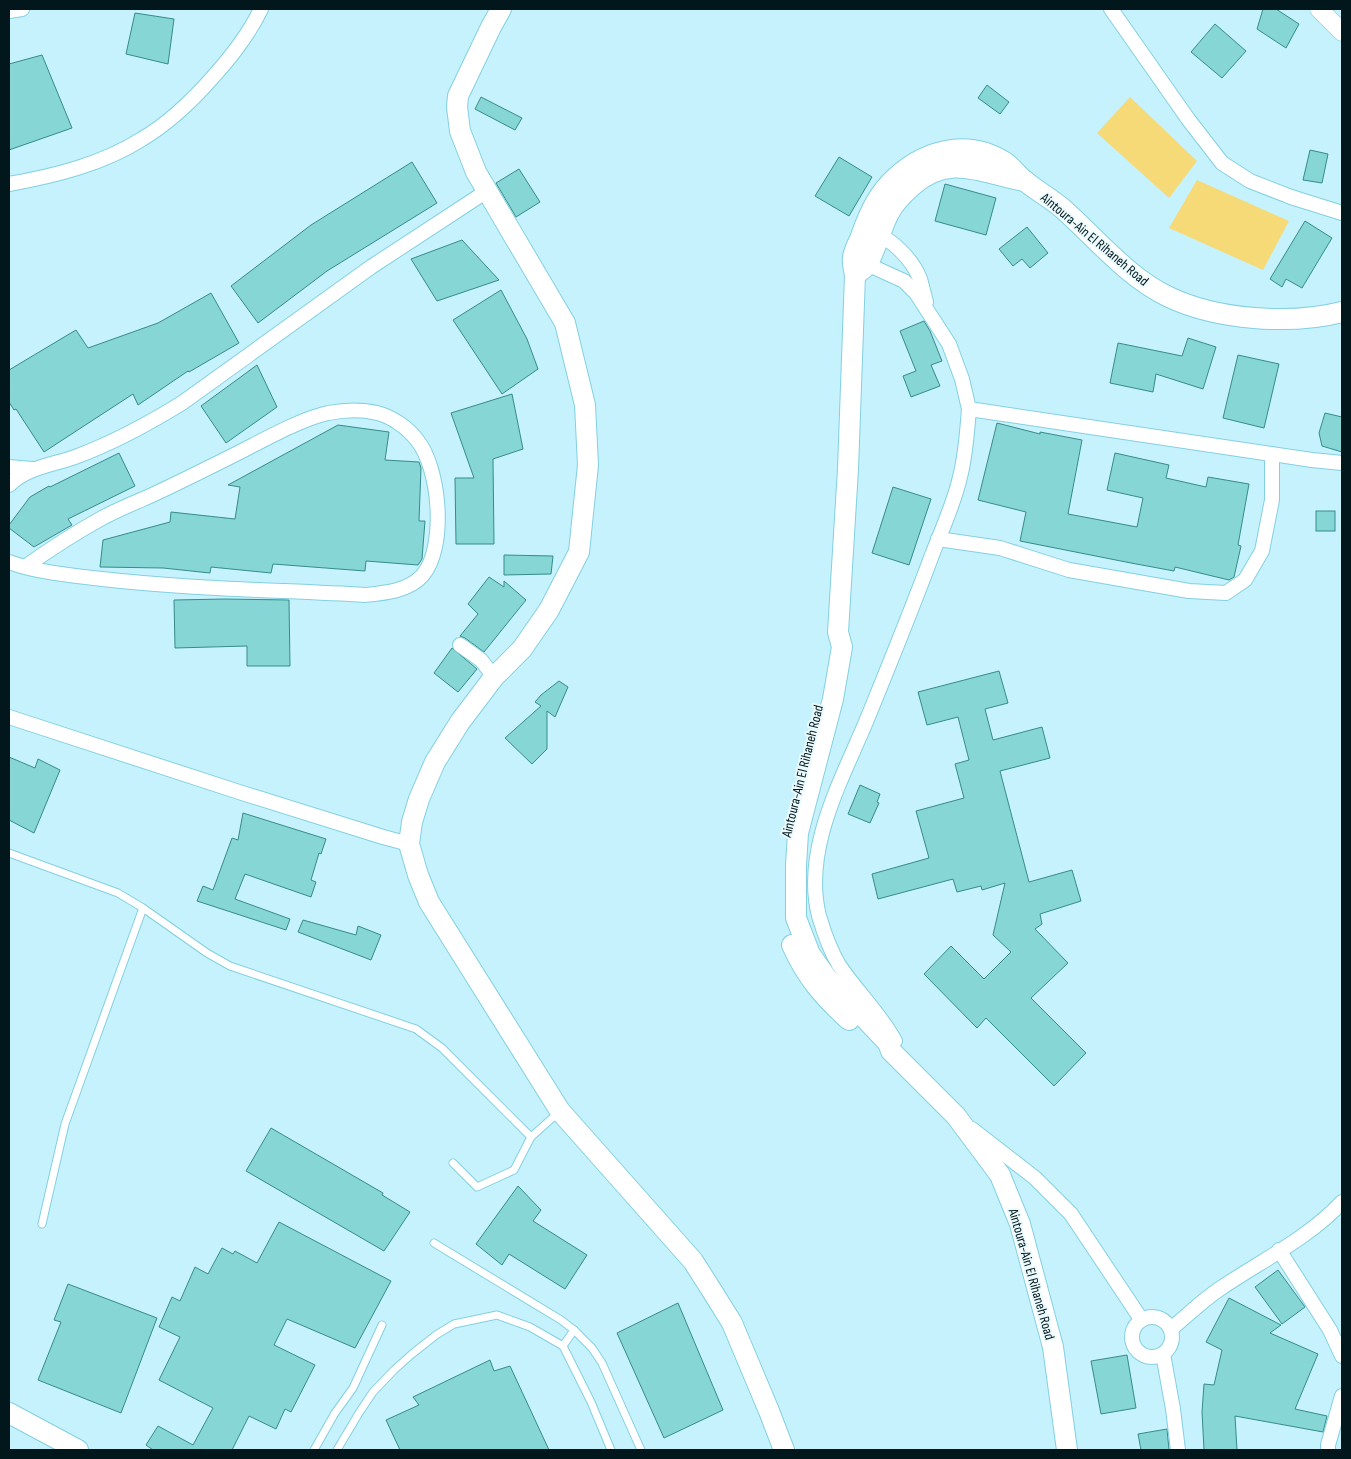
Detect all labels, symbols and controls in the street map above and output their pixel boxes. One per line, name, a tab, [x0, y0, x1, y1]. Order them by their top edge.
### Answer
street label: Aintoura-Ain El Rihaneh Road	[1037, 189, 1152, 290]
street label: Aintoura-Ain El Rihaneh Road	[778, 703, 827, 840]
street label: Aintoura-Ain El Rihaneh Road	[1004, 1206, 1058, 1342]

